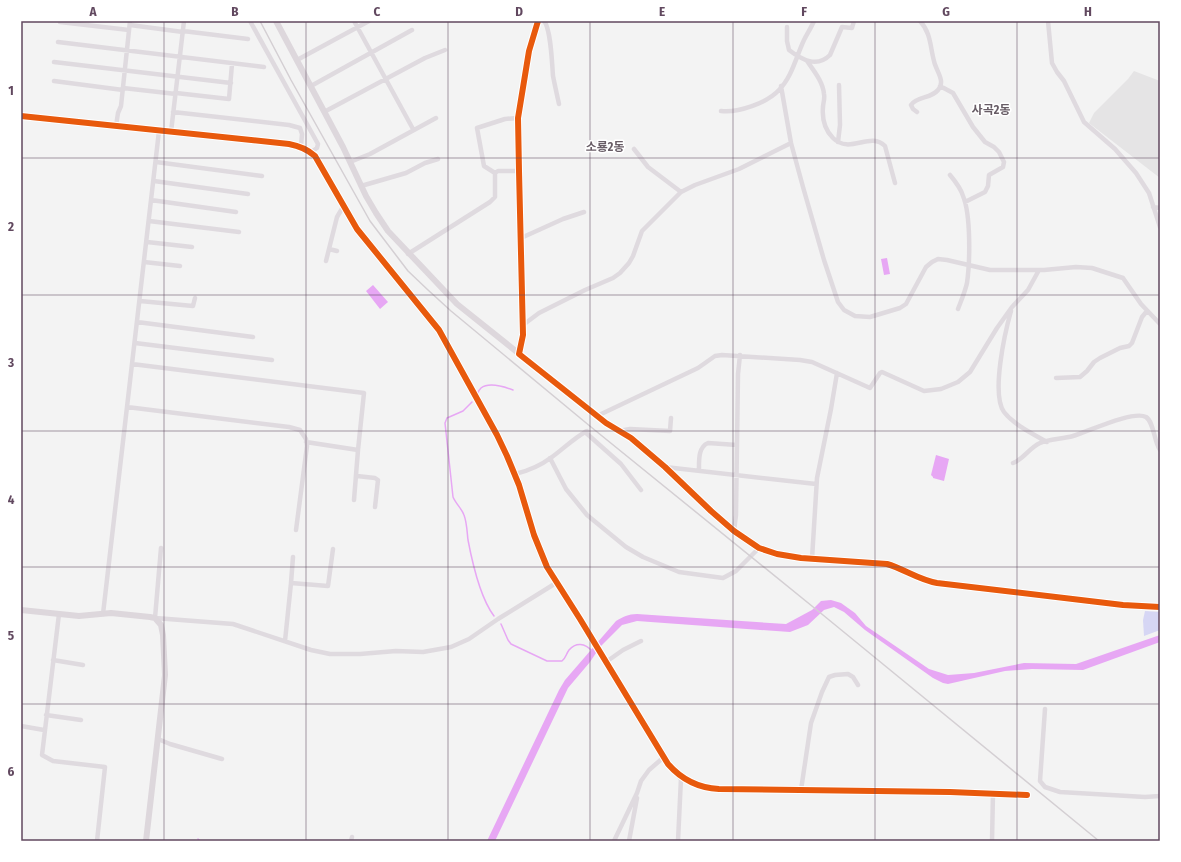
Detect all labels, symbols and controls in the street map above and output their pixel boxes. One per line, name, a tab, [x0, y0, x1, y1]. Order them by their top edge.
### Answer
text: A	[88, 4, 97, 19]
text: B	[231, 4, 239, 19]
text: C	[374, 4, 381, 19]
text: D	[515, 4, 523, 19]
text: E	[659, 4, 665, 19]
text: F	[801, 4, 807, 19]
text: G	[942, 4, 950, 19]
text: H	[1084, 4, 1092, 19]
text: 1	[8, 83, 14, 98]
district label: 사곡2동	[972, 103, 1010, 117]
district label: 소룡2동	[586, 140, 624, 154]
text: 2	[7, 219, 14, 234]
text: 3	[7, 355, 14, 370]
text: 4	[8, 492, 15, 507]
text: 5	[8, 628, 14, 643]
text: 6	[8, 764, 15, 779]

